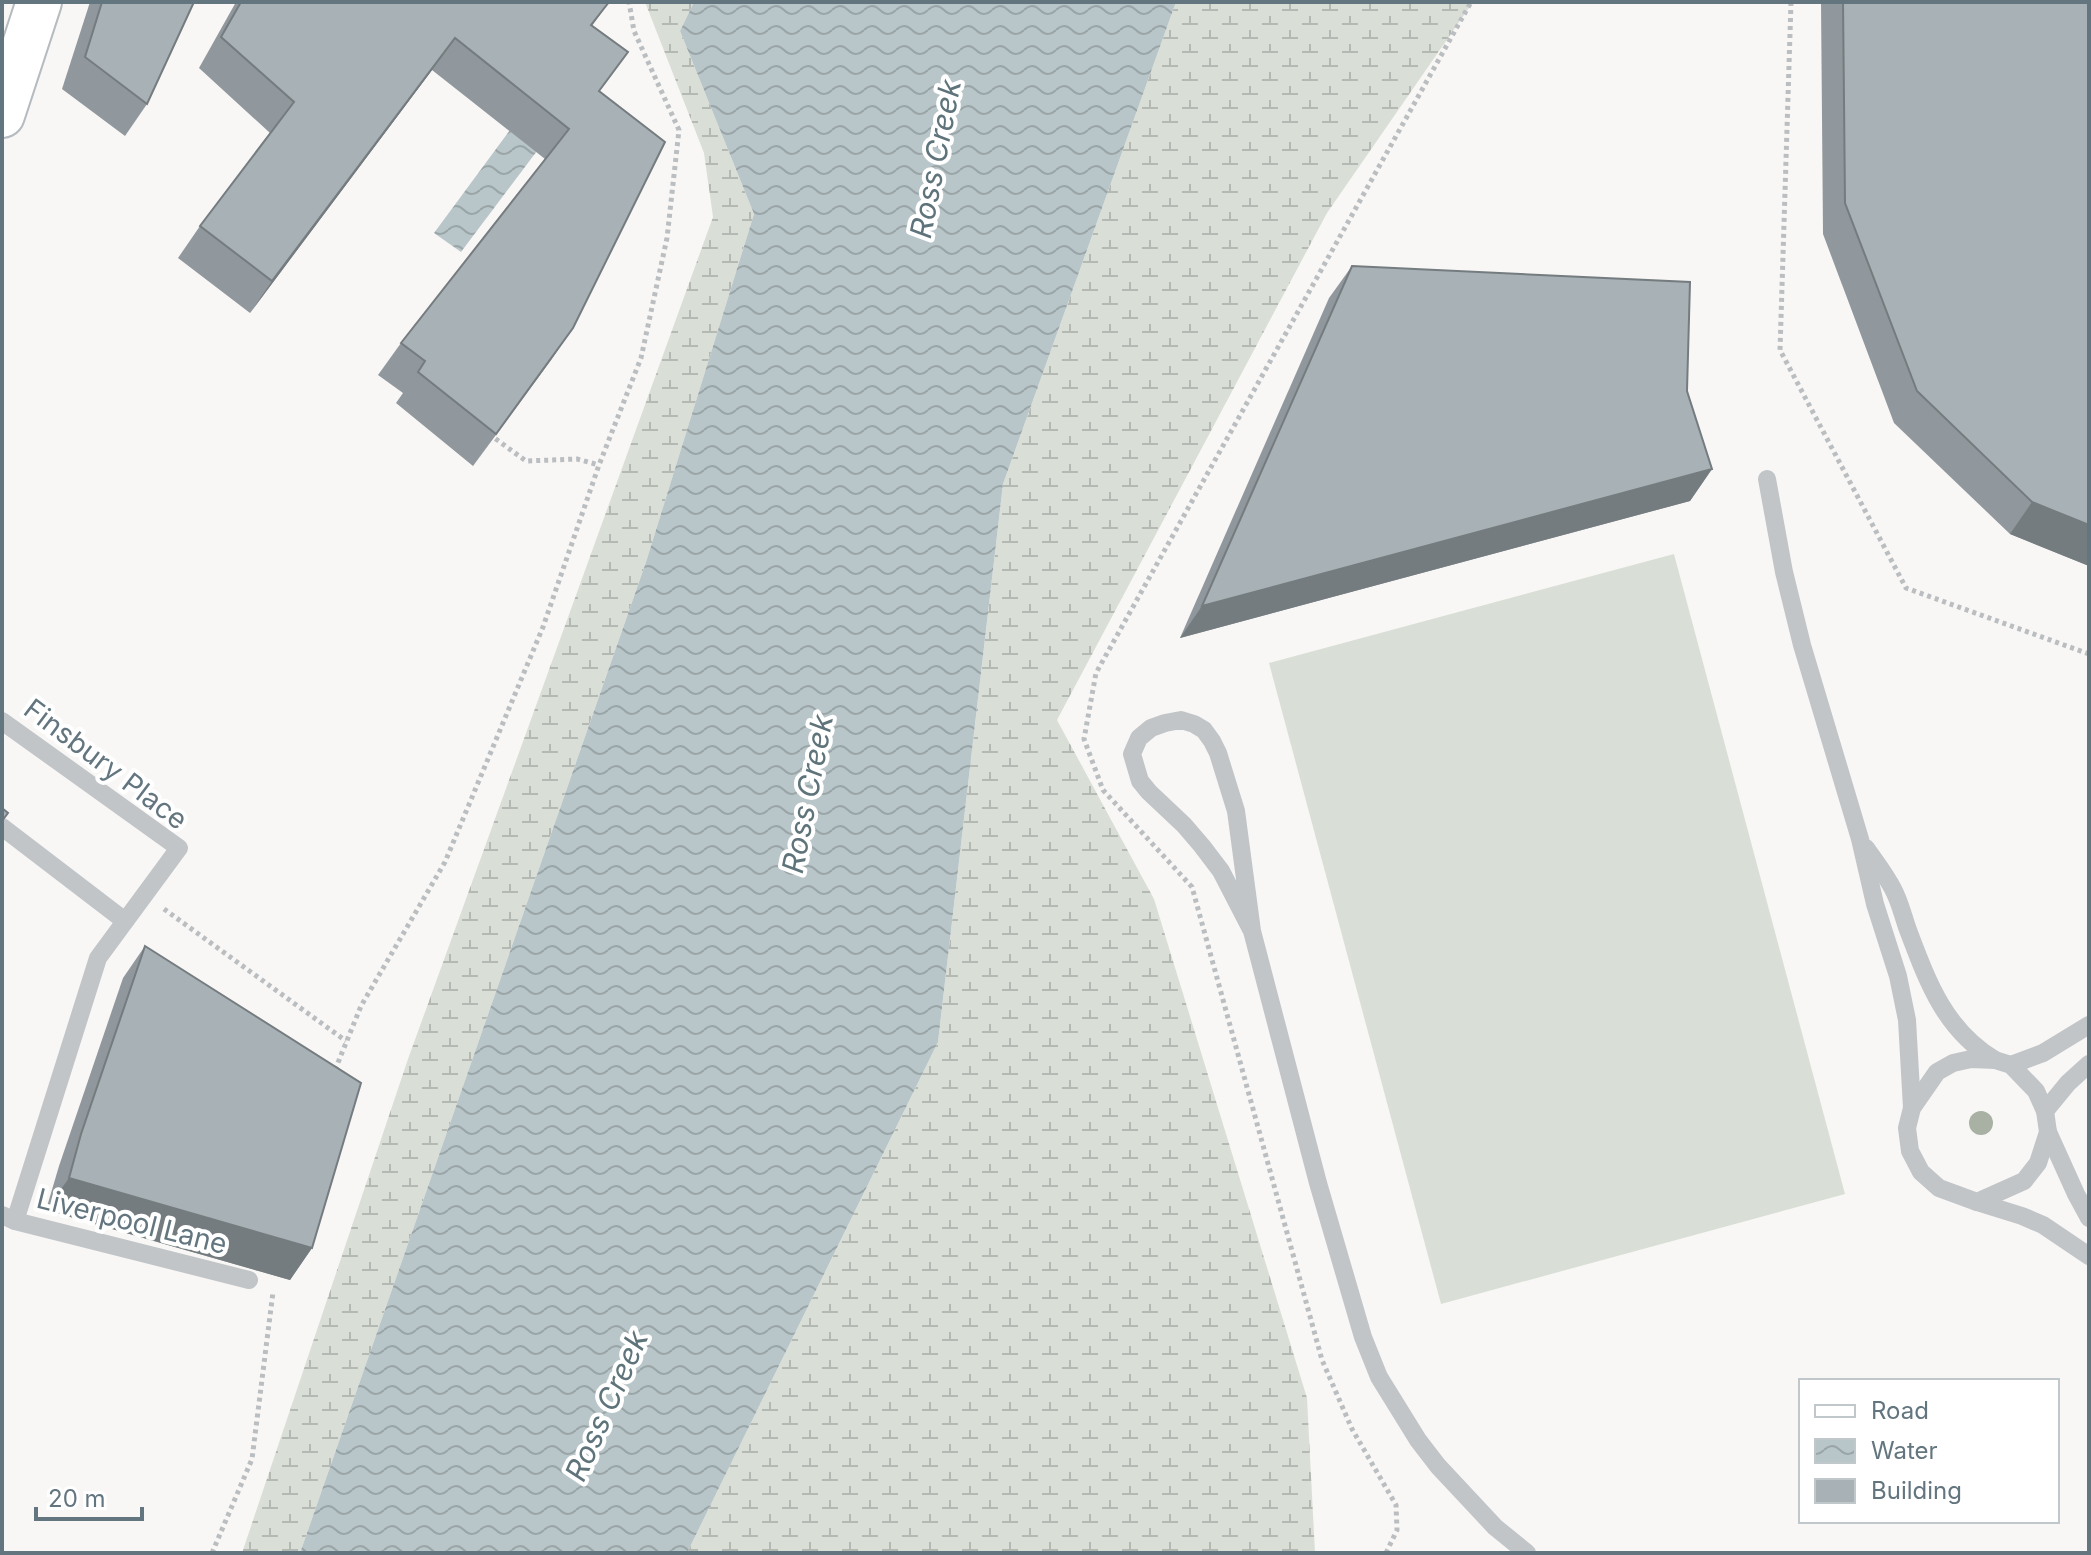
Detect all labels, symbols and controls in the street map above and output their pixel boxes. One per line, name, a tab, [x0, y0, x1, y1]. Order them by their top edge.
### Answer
water label: Ross Creek	[902, 76, 968, 241]
street label: Finsbury Place	[18, 692, 194, 836]
water label: Ross Creek	[774, 711, 840, 876]
street label: Liverpool Lane	[33, 1181, 231, 1261]
water label: Ross Creek	[557, 1324, 655, 1486]
legend	[1799, 1379, 2059, 1523]
text: Road	[1871, 1396, 1929, 1425]
text: Water	[1871, 1436, 1938, 1465]
scale bar	[36, 1471, 142, 1521]
text: Building	[1871, 1476, 1962, 1505]
text: 20 m	[48, 1484, 106, 1513]

